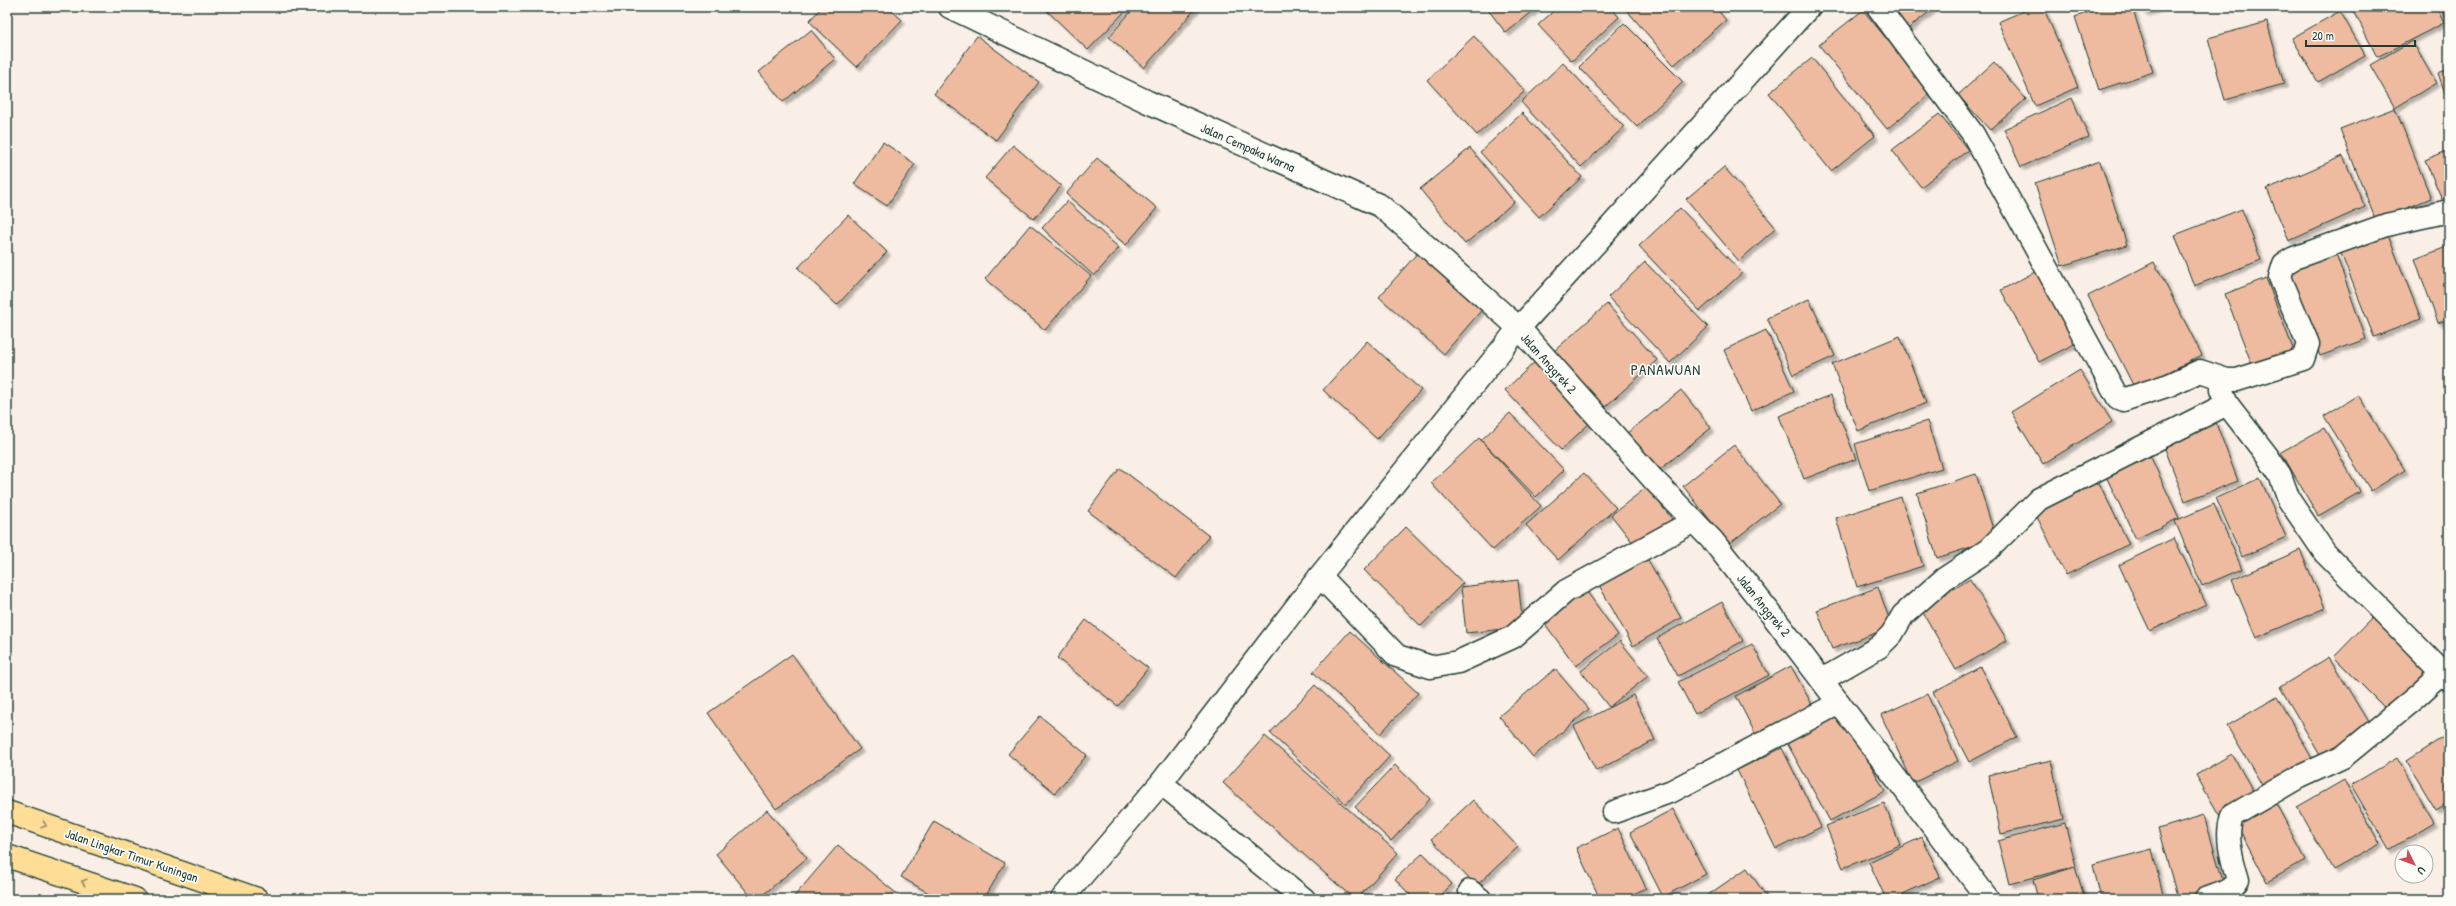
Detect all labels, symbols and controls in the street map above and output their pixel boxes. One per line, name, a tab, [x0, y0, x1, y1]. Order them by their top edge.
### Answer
scale bar	[2306, 22, 2415, 48]
text: 20 m	[2312, 27, 2334, 44]
street label: Jalan Cempaka Warna	[1198, 118, 1298, 176]
street label: Jalan Anggrek 2	[1517, 329, 1581, 397]
district label: PANAWUAN	[1631, 359, 1701, 380]
street label: Jalan Anggrek 2	[1733, 570, 1795, 640]
one-way arrow	[40, 820, 47, 828]
street label: Jalan Lingkar Timur Kuningan	[63, 824, 201, 886]
north arrow	[2394, 844, 2434, 884]
text: U	[2414, 864, 2429, 878]
one-way arrow	[81, 878, 88, 887]

